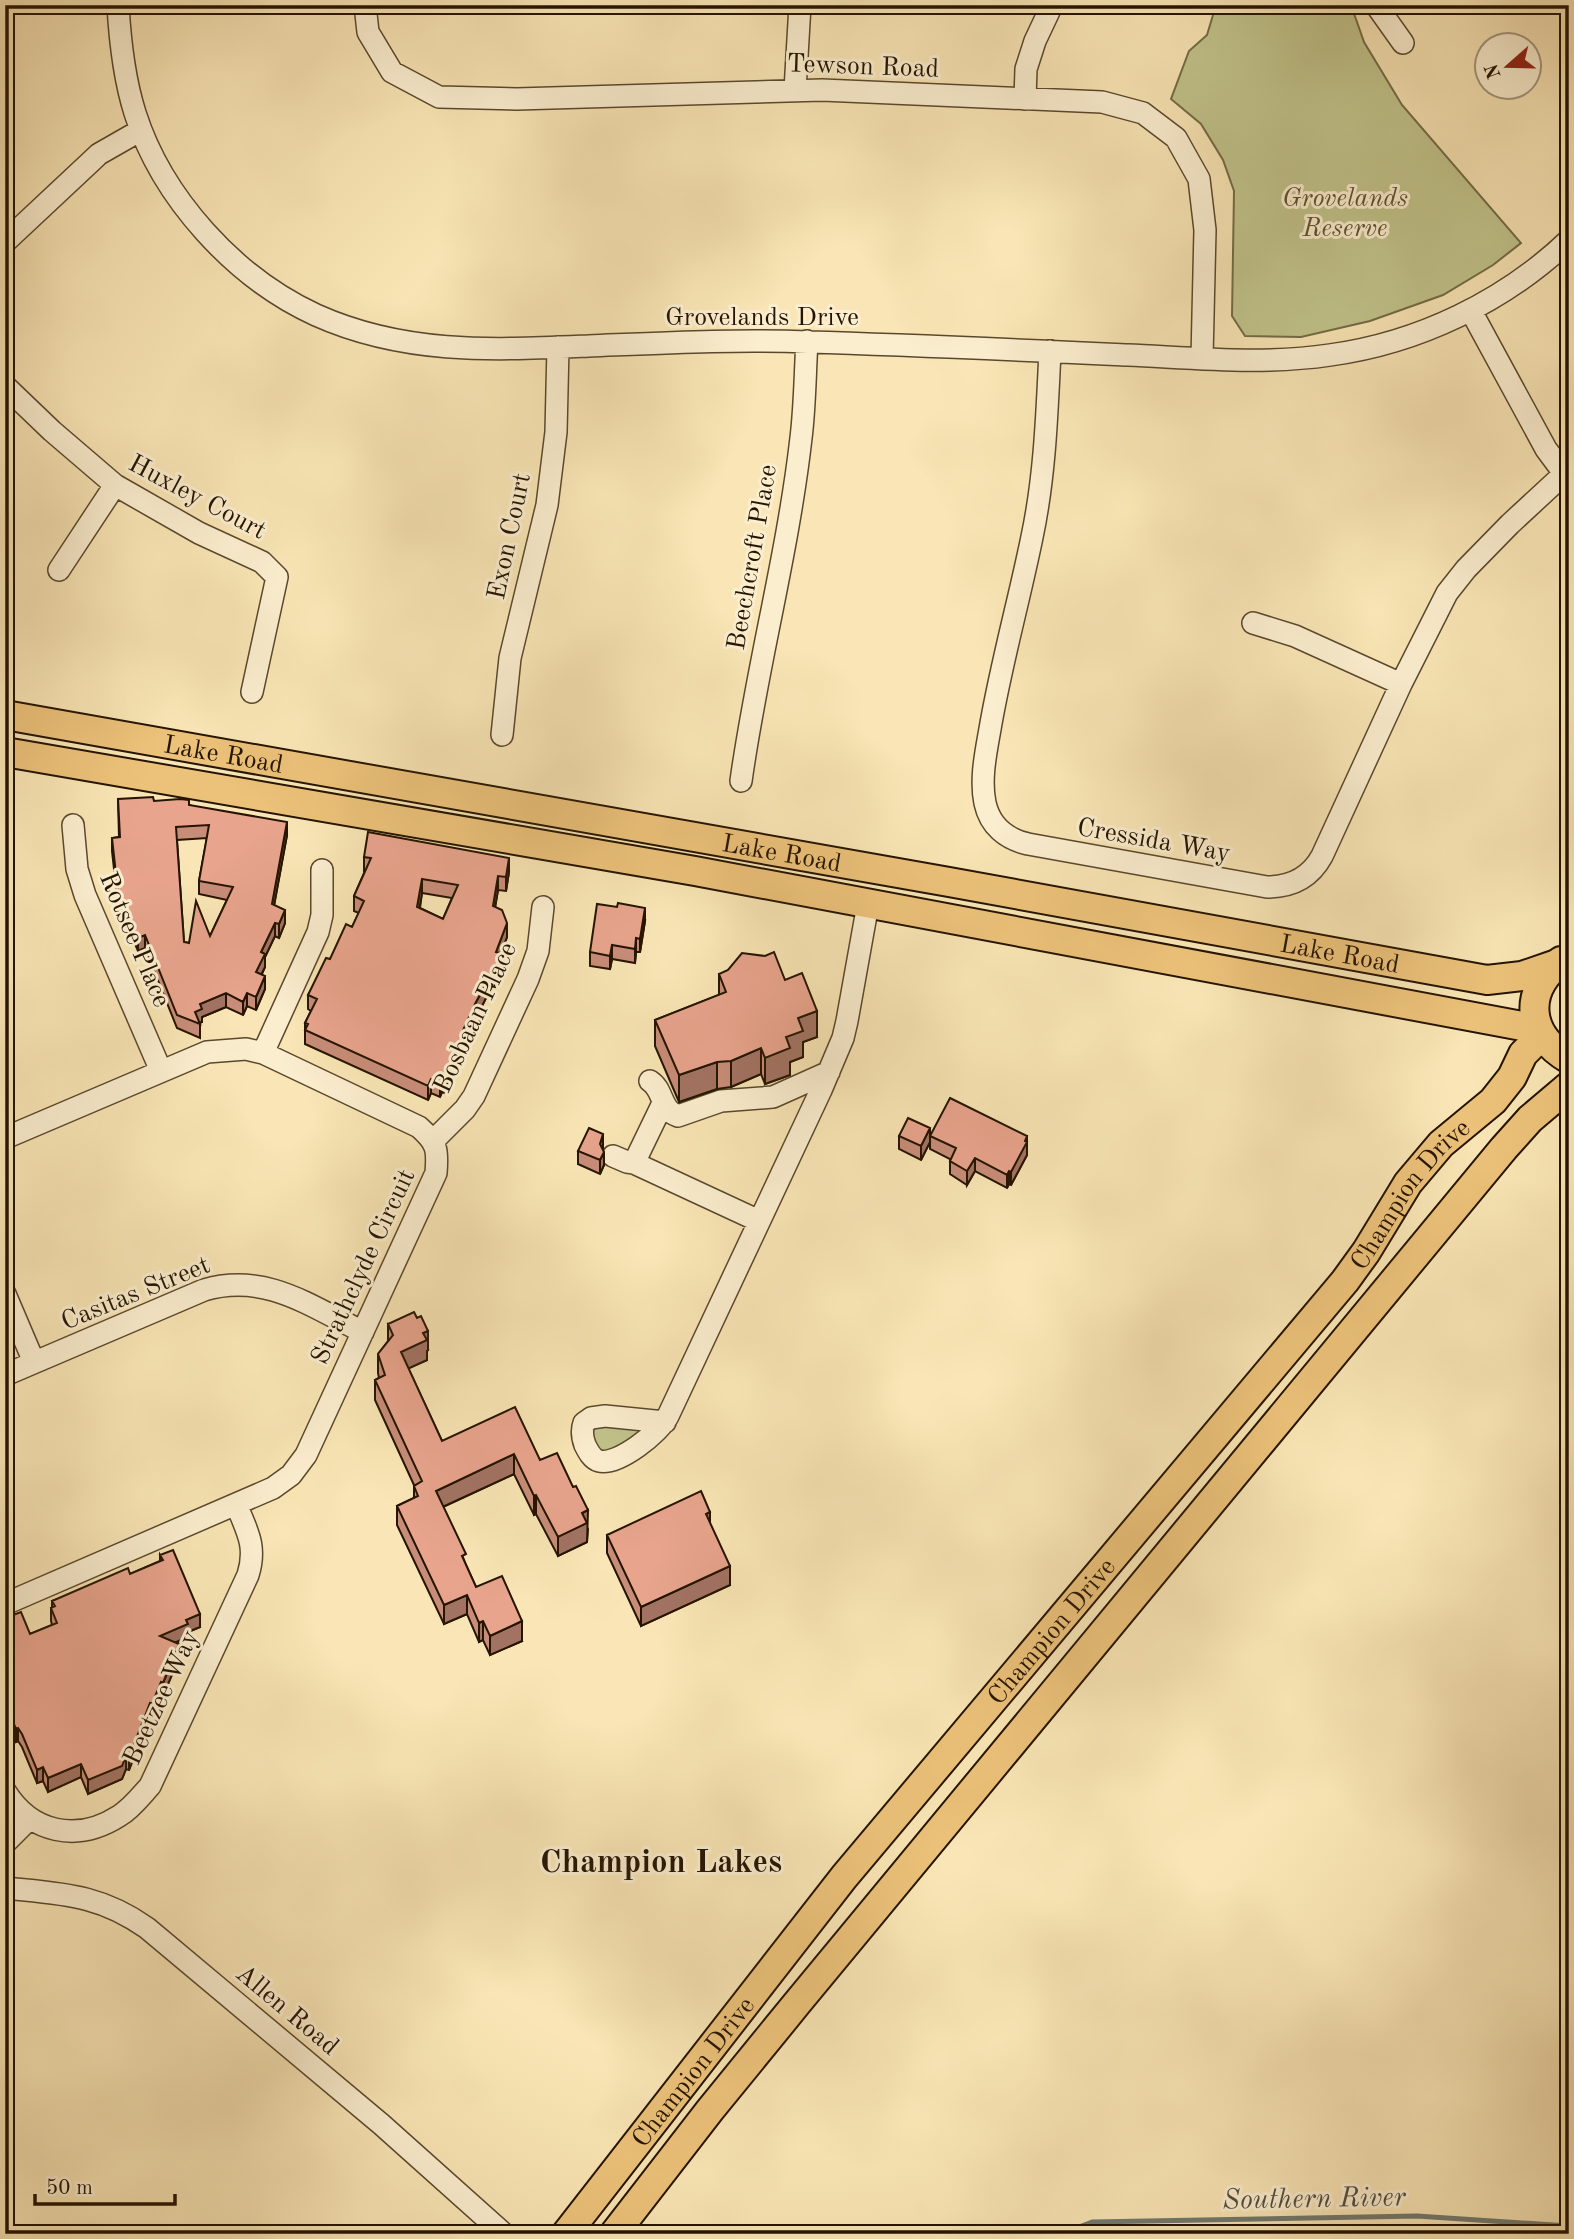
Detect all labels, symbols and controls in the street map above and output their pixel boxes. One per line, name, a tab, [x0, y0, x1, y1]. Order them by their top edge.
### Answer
north arrow	[1472, 32, 1542, 102]
street label: Tewson Road	[786, 51, 940, 83]
text: N	[1483, 60, 1506, 81]
park label: Grovelands Reserve	[1282, 186, 1408, 242]
street label: Grovelands Drive	[665, 305, 859, 331]
street label: Huxley Court	[124, 451, 270, 545]
street label: Beechcroft Place	[724, 462, 782, 652]
street label: Exon Court	[484, 471, 536, 602]
street label: Lake Road	[161, 732, 285, 779]
street label: Cressida Way	[1075, 815, 1233, 867]
street label: Lake Road	[720, 831, 843, 878]
street label: Rotsee Place	[94, 868, 174, 1011]
street label: Lake Road	[1278, 932, 1401, 979]
street label: Bosbaan Place	[430, 938, 522, 1097]
street label: Champion Drive	[1347, 1115, 1476, 1275]
street label: Strathclyde Circuit	[307, 1165, 420, 1368]
street label: Casitas Street	[58, 1252, 214, 1335]
street label: Champion Drive	[984, 1554, 1121, 1710]
street label: Beetzee Way	[119, 1626, 204, 1769]
district label: Champion Lakes	[540, 1847, 782, 1880]
street label: Allen Road	[230, 1960, 343, 2061]
street label: Champion Drive	[628, 1993, 760, 2153]
scale bar	[35, 2162, 175, 2206]
text: 50 m	[46, 2178, 93, 2199]
water label: Southern River	[1222, 2184, 1407, 2216]

